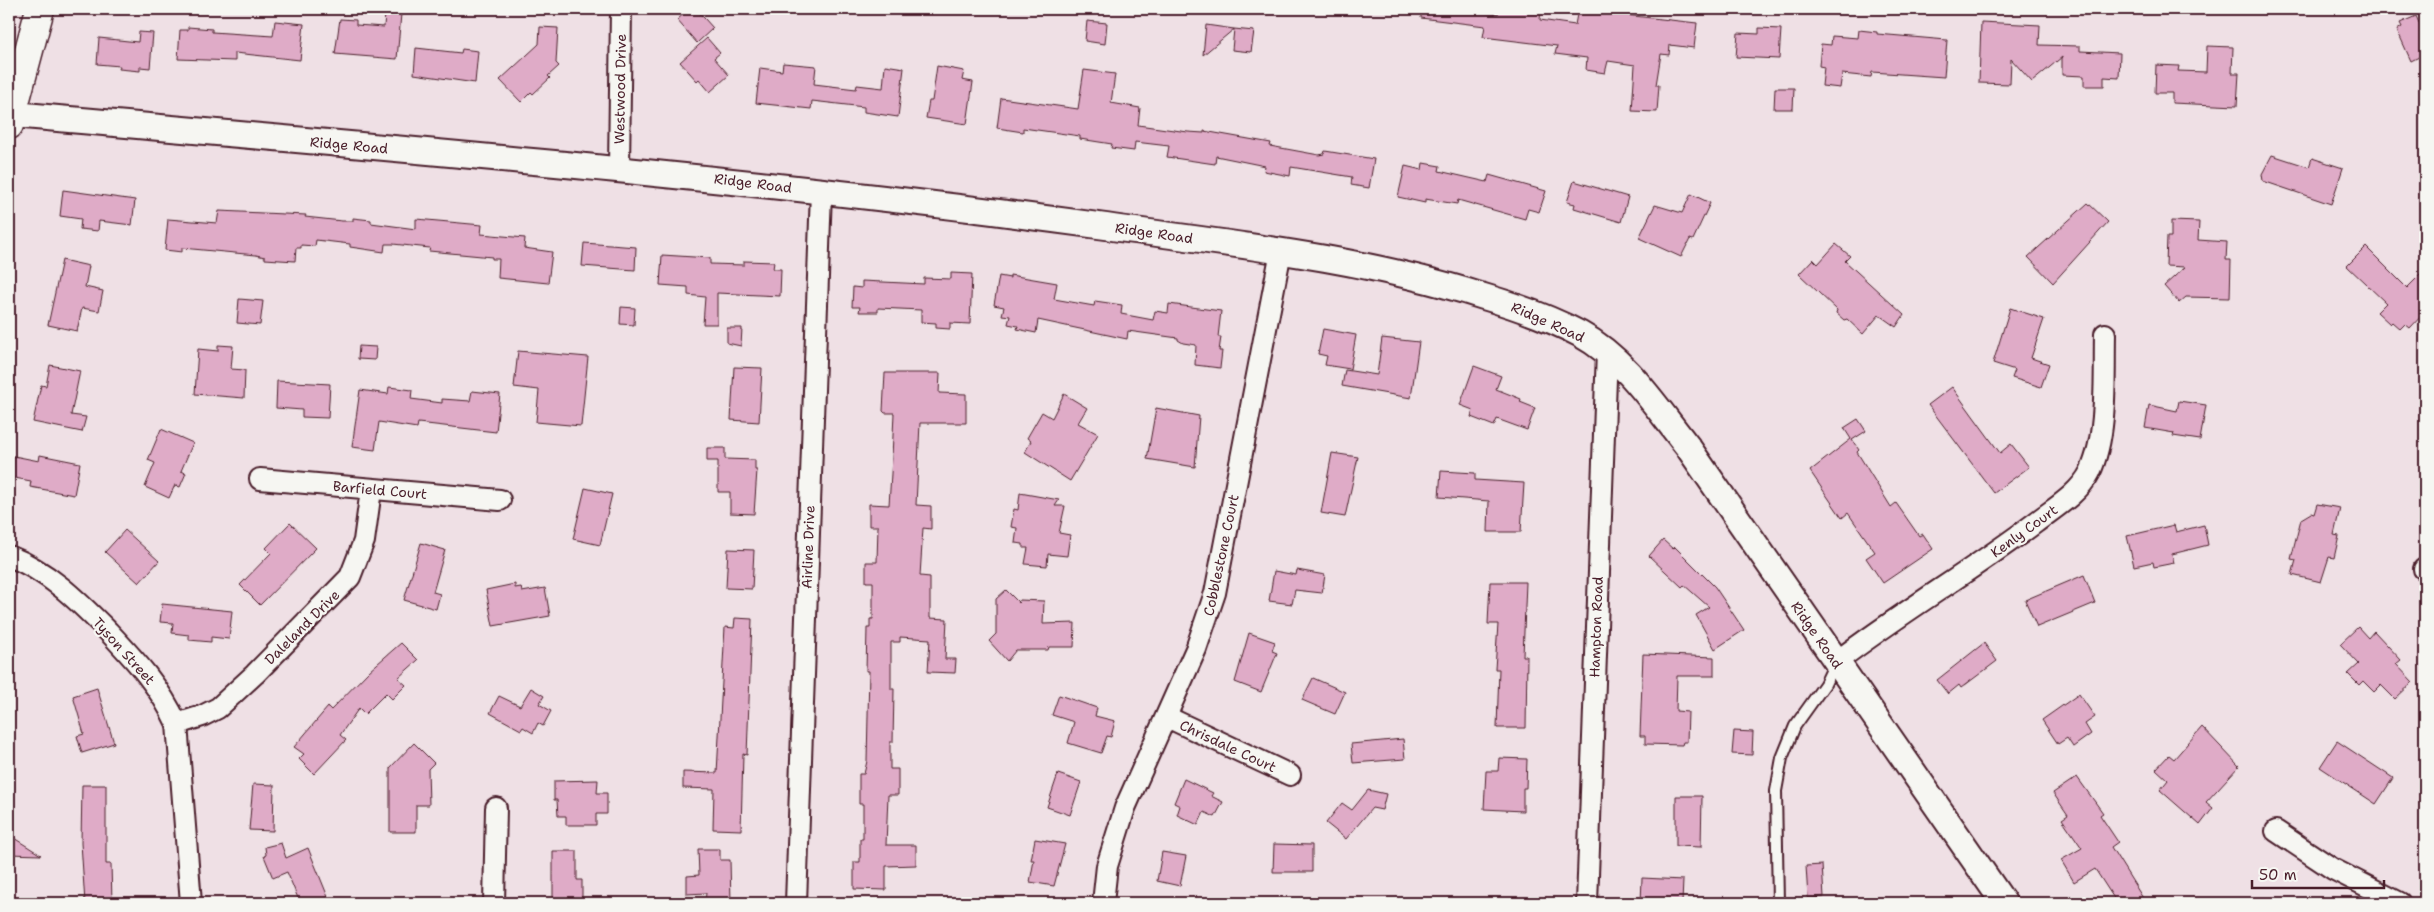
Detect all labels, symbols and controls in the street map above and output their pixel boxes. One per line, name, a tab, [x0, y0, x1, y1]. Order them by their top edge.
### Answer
street label: Westwood Drive	[610, 34, 630, 144]
street label: Ridge Road	[309, 133, 389, 157]
street label: Ridge Road	[713, 169, 793, 197]
street label: Ridge Road	[1114, 219, 1194, 247]
street label: Ridge Road	[1508, 298, 1588, 346]
street label: Barfield Court	[332, 477, 428, 503]
street label: Cobblestone Court	[1199, 492, 1243, 618]
street label: Kenly Court	[1987, 501, 2061, 561]
street label: Airline Drive	[798, 505, 818, 589]
street label: Hampton Road	[1585, 576, 1607, 678]
street label: Daleland Drive	[261, 586, 343, 668]
street label: Ridge Road	[1787, 598, 1847, 672]
street label: Tyson Street	[89, 613, 159, 689]
street label: Chrisdale Court	[1177, 716, 1279, 776]
scale bar	[2252, 857, 2384, 889]
text: 50 m	[2259, 865, 2297, 885]

